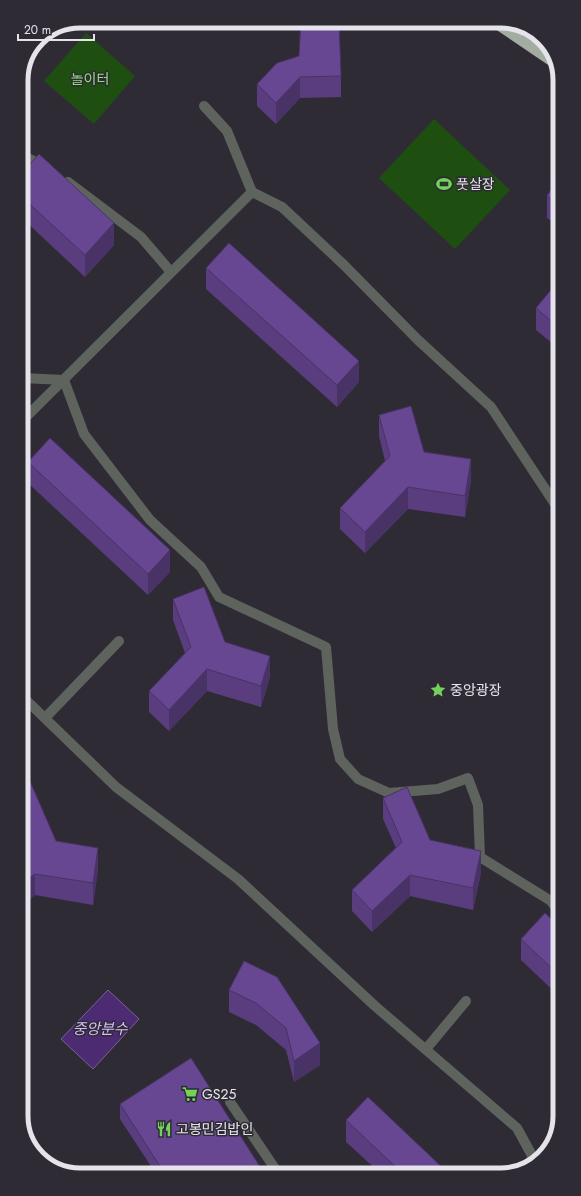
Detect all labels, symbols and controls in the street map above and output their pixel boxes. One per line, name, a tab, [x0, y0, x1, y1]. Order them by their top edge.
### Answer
scale bar	[18, 16, 94, 42]
text: 20 m	[24, 21, 51, 39]
park label: 놀이터	[71, 69, 109, 89]
place label: 풋살장	[456, 174, 495, 194]
sports icon: 풋살장	[435, 175, 453, 193]
place label: 중앙광장	[450, 680, 502, 700]
place icon: 중앙광장	[429, 681, 447, 699]
water label: 중앙분수	[72, 1018, 129, 1040]
place label: GS25	[202, 1084, 236, 1104]
supermarket icon: GS25	[181, 1085, 199, 1103]
place label: 고봉민김밥인	[176, 1119, 253, 1139]
restaurant icon: 고봉민김밥인	[155, 1120, 173, 1138]

